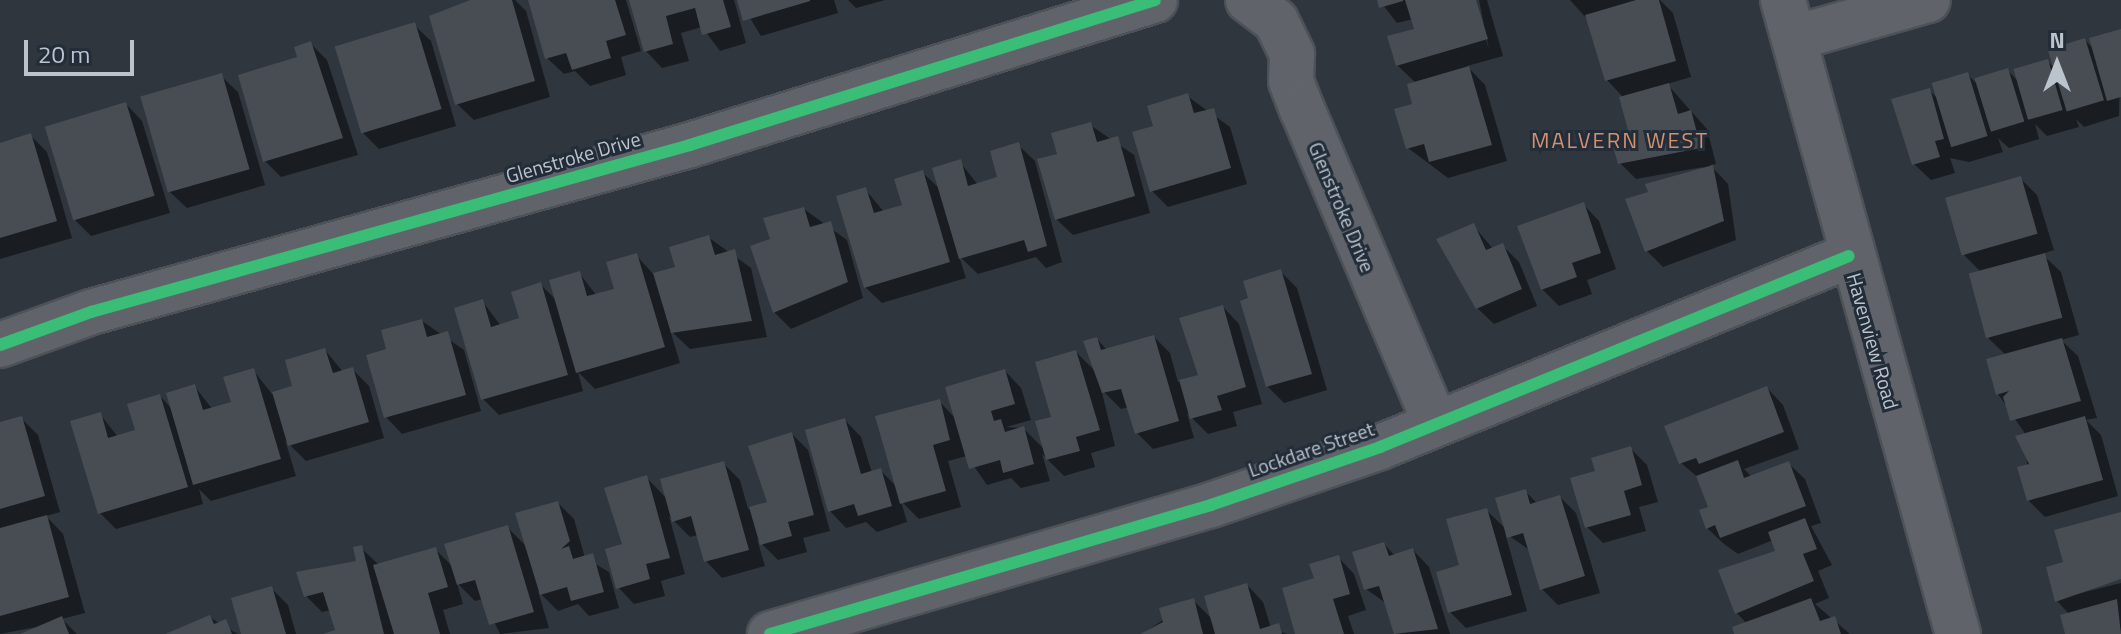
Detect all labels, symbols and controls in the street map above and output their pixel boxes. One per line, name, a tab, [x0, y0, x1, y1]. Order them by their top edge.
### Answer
text: N	[2049, 23, 2065, 57]
scale bar	[28, 24, 138, 74]
north arrow	[2017, 24, 2097, 104]
text: 20 m	[38, 36, 90, 72]
street label: Glenstroke Drive	[503, 126, 643, 188]
district label: MALVERN WEST	[1531, 128, 1709, 154]
street label: Glenstroke Drive	[1304, 138, 1380, 276]
street label: Havenview Road	[1842, 270, 1904, 412]
street label: Lockdare Street	[1245, 416, 1377, 482]

